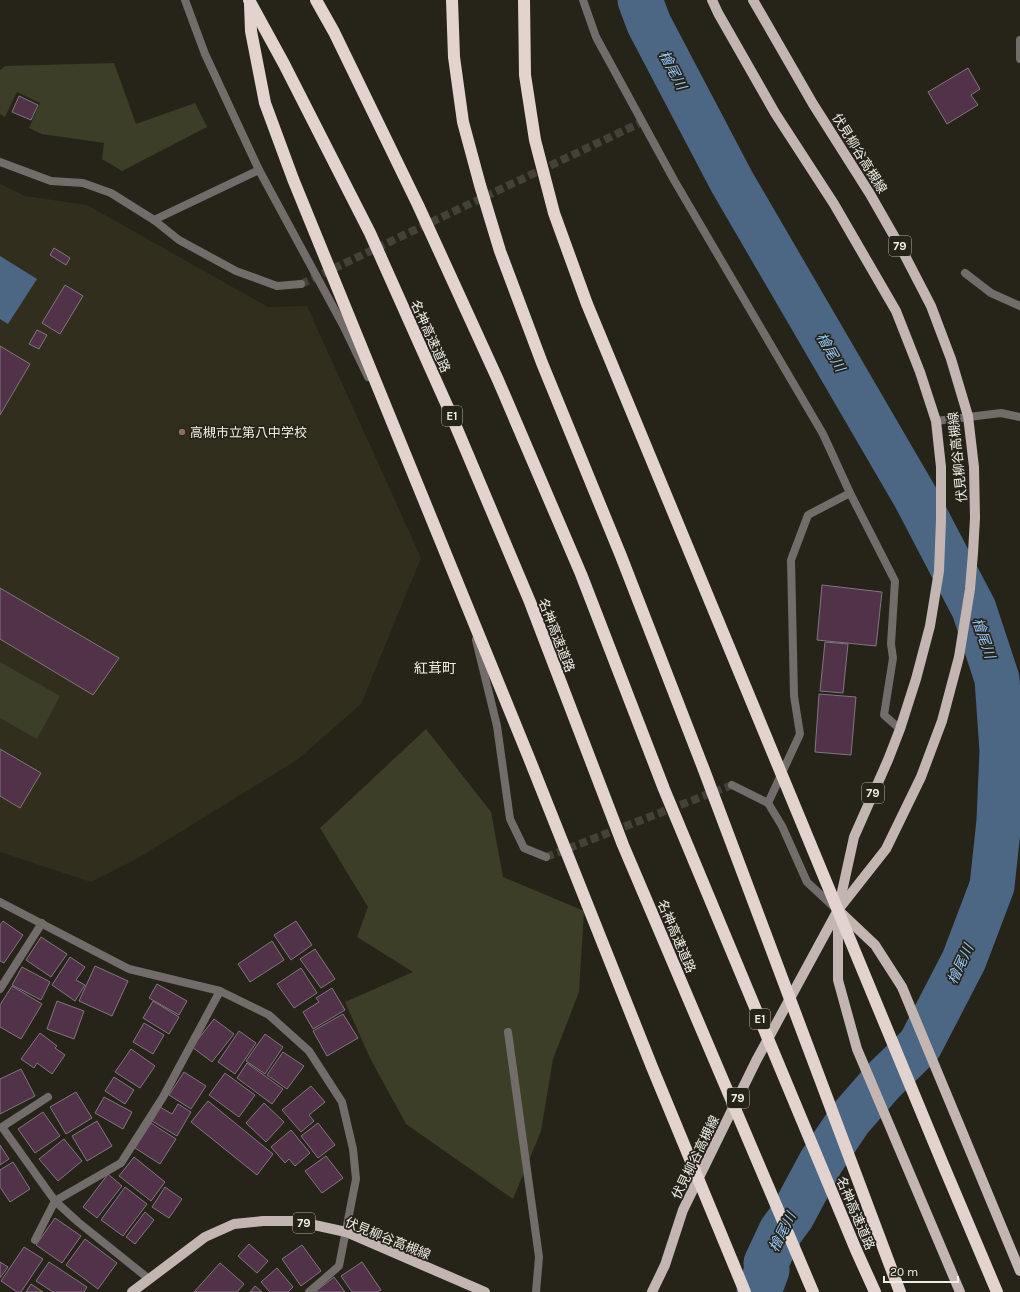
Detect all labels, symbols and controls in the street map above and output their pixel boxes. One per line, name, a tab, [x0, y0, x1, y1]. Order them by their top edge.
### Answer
water label: 檜尾川	[655, 48, 691, 95]
street label: 伏見柳谷高槻線	[829, 111, 890, 196]
road number: 79	[889, 236, 911, 256]
street label: 名神高速道路	[408, 298, 453, 375]
water label: 檜尾川	[813, 330, 849, 376]
road number: E1	[442, 406, 462, 426]
street label: 伏見柳谷高槻線	[945, 411, 970, 503]
place label: 高槻市立第八中学校	[190, 425, 307, 440]
marker: 高槻市立第八中学校	[177, 427, 187, 437]
street label: 名神高速道路	[536, 596, 578, 674]
water label: 檜尾川	[969, 616, 999, 663]
district label: 紅茸町	[414, 660, 456, 677]
road number: 79	[862, 783, 884, 803]
street label: 名神高速道路	[654, 897, 699, 975]
water label: 檜尾川	[944, 940, 978, 987]
road number: E1	[750, 1009, 770, 1029]
road number: 79	[727, 1088, 749, 1108]
street label: 伏見柳谷高槻線	[669, 1113, 722, 1201]
street label: 名神高速道路	[833, 1174, 878, 1252]
water label: 檜尾川	[765, 1208, 800, 1255]
road number: 79	[293, 1213, 315, 1233]
street label: 伏見柳谷高槻線	[343, 1214, 433, 1262]
scale bar	[884, 1258, 958, 1284]
text: 20 m	[890, 1265, 918, 1279]

